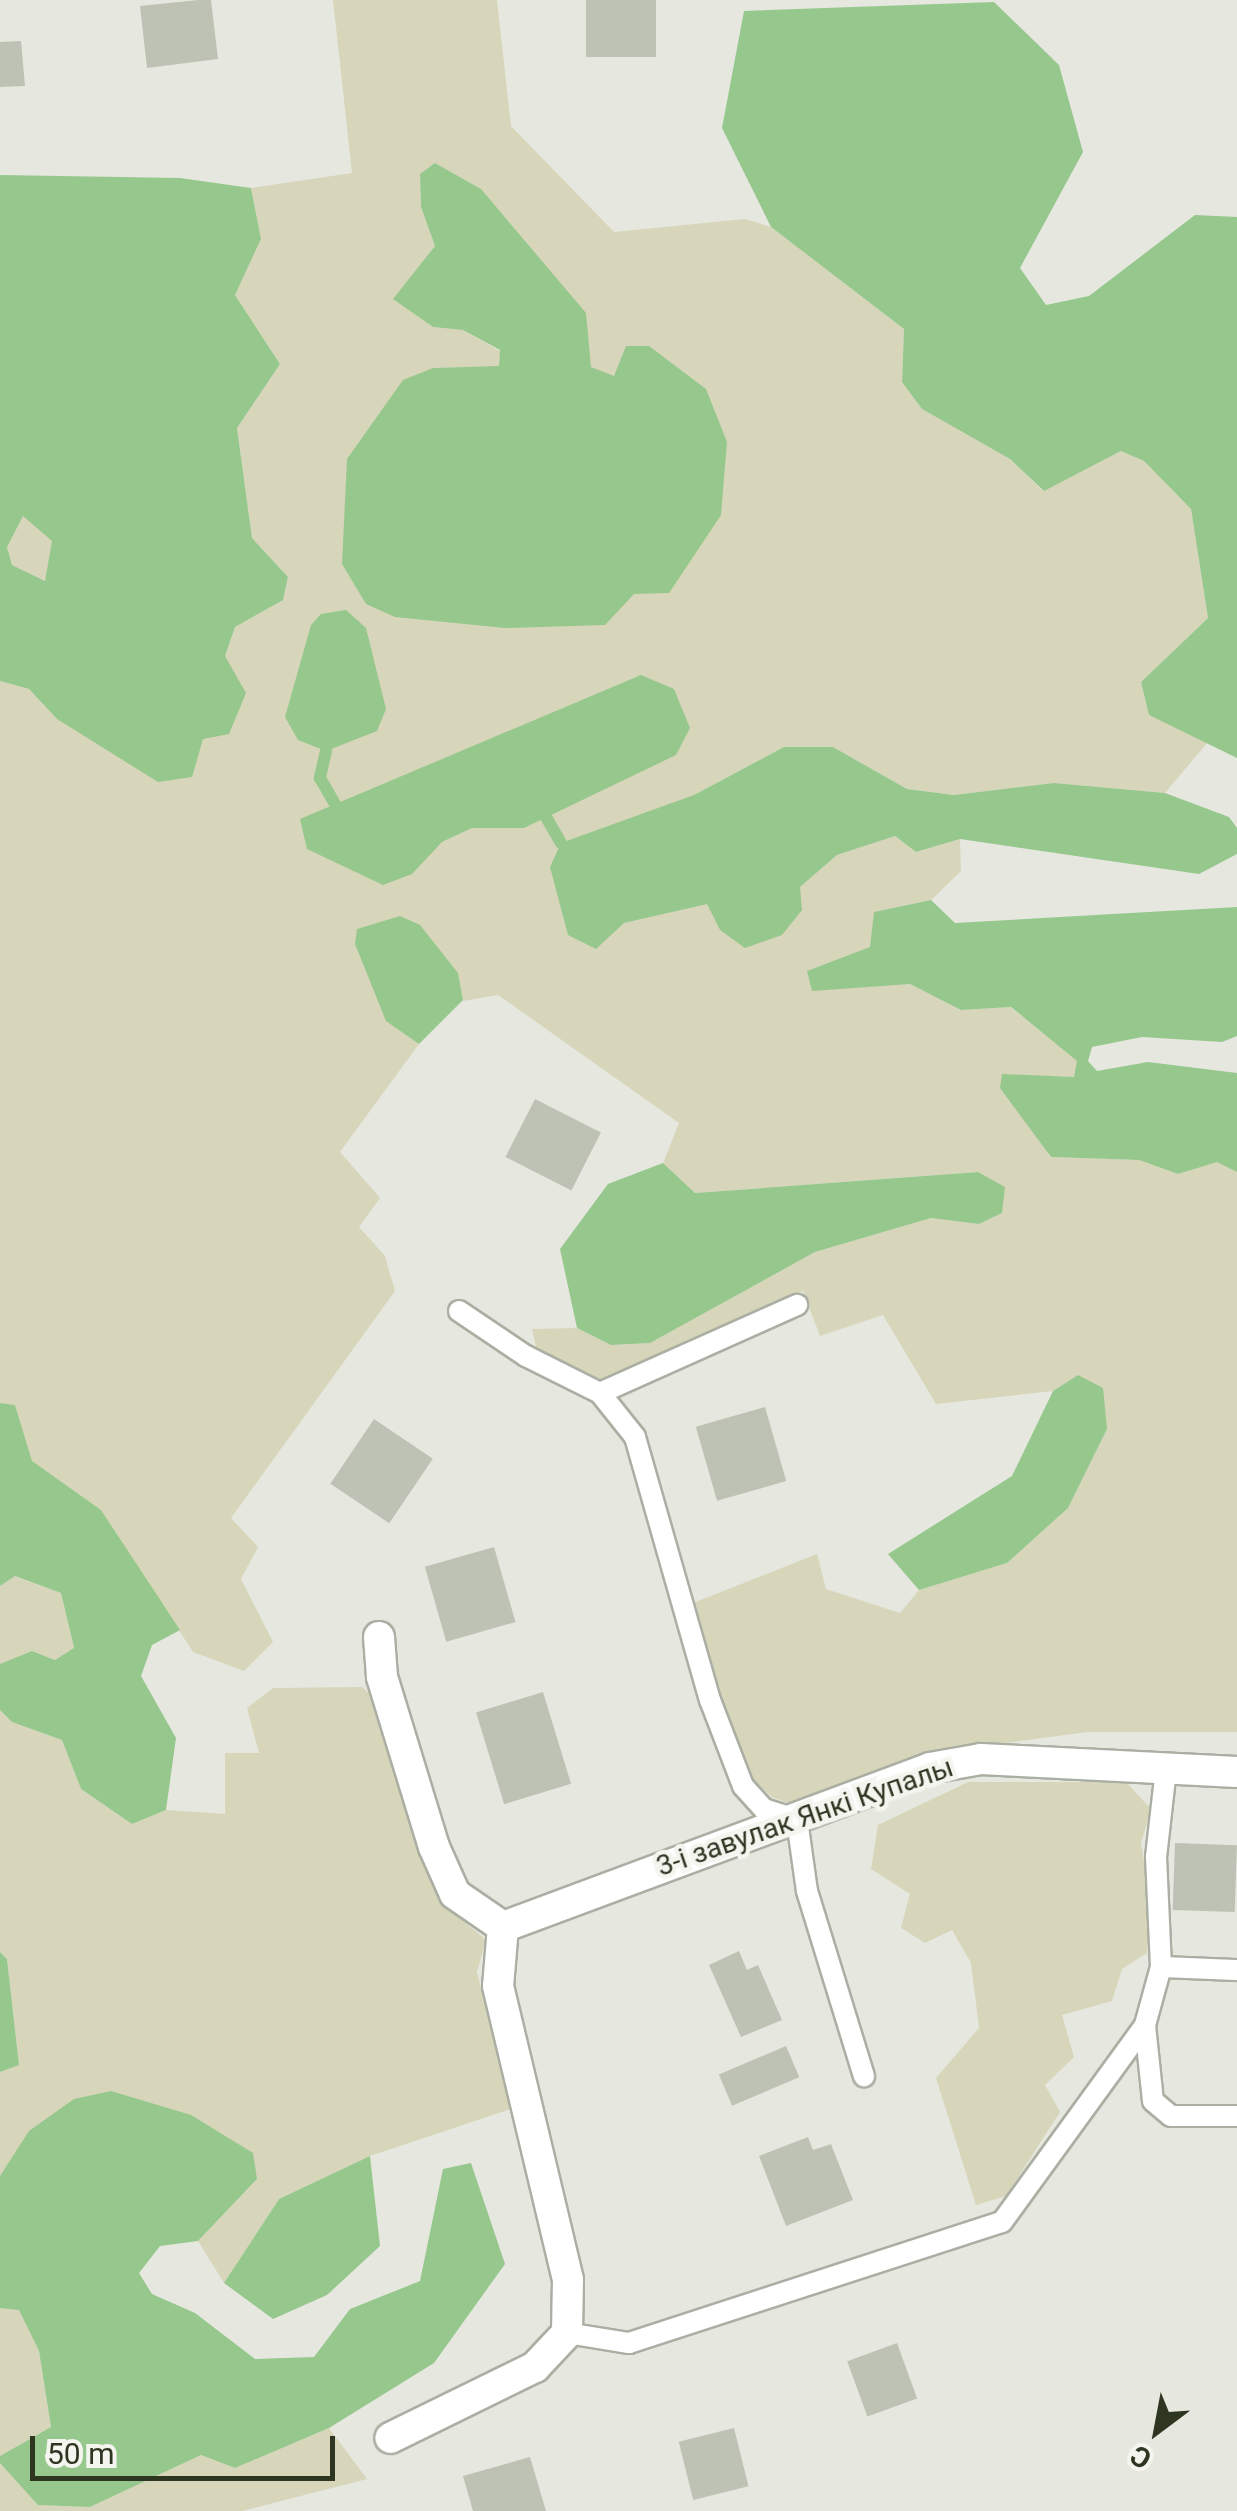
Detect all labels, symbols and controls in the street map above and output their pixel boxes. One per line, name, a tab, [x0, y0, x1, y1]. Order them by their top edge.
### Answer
street label: 3-і завулак Янкі Купалы	[652, 1750, 958, 1884]
north arrow	[1107, 2381, 1207, 2481]
scale bar	[35, 2416, 340, 2478]
text: 50 m	[47, 2436, 114, 2471]
text: С	[1124, 2438, 1157, 2476]

